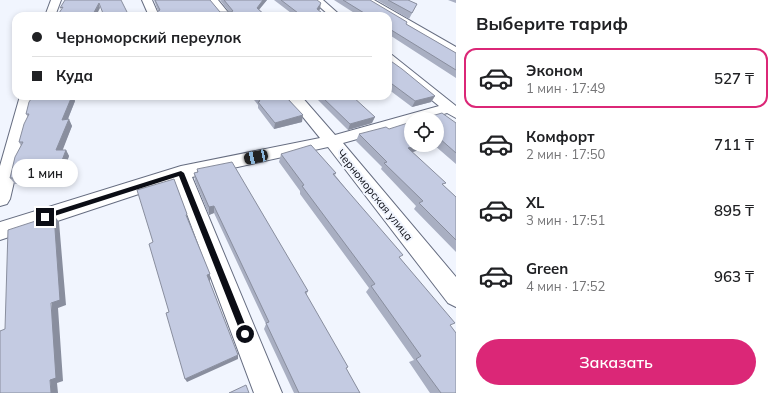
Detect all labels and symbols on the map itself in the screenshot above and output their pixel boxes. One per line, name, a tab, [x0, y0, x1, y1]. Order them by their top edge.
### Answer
street label: Черноморская улица	[334, 147, 416, 243]
car	[243, 149, 269, 165]
callout: 1 мин	[12, 159, 78, 187]
route end	[36, 208, 54, 226]
route start	[236, 325, 254, 343]

